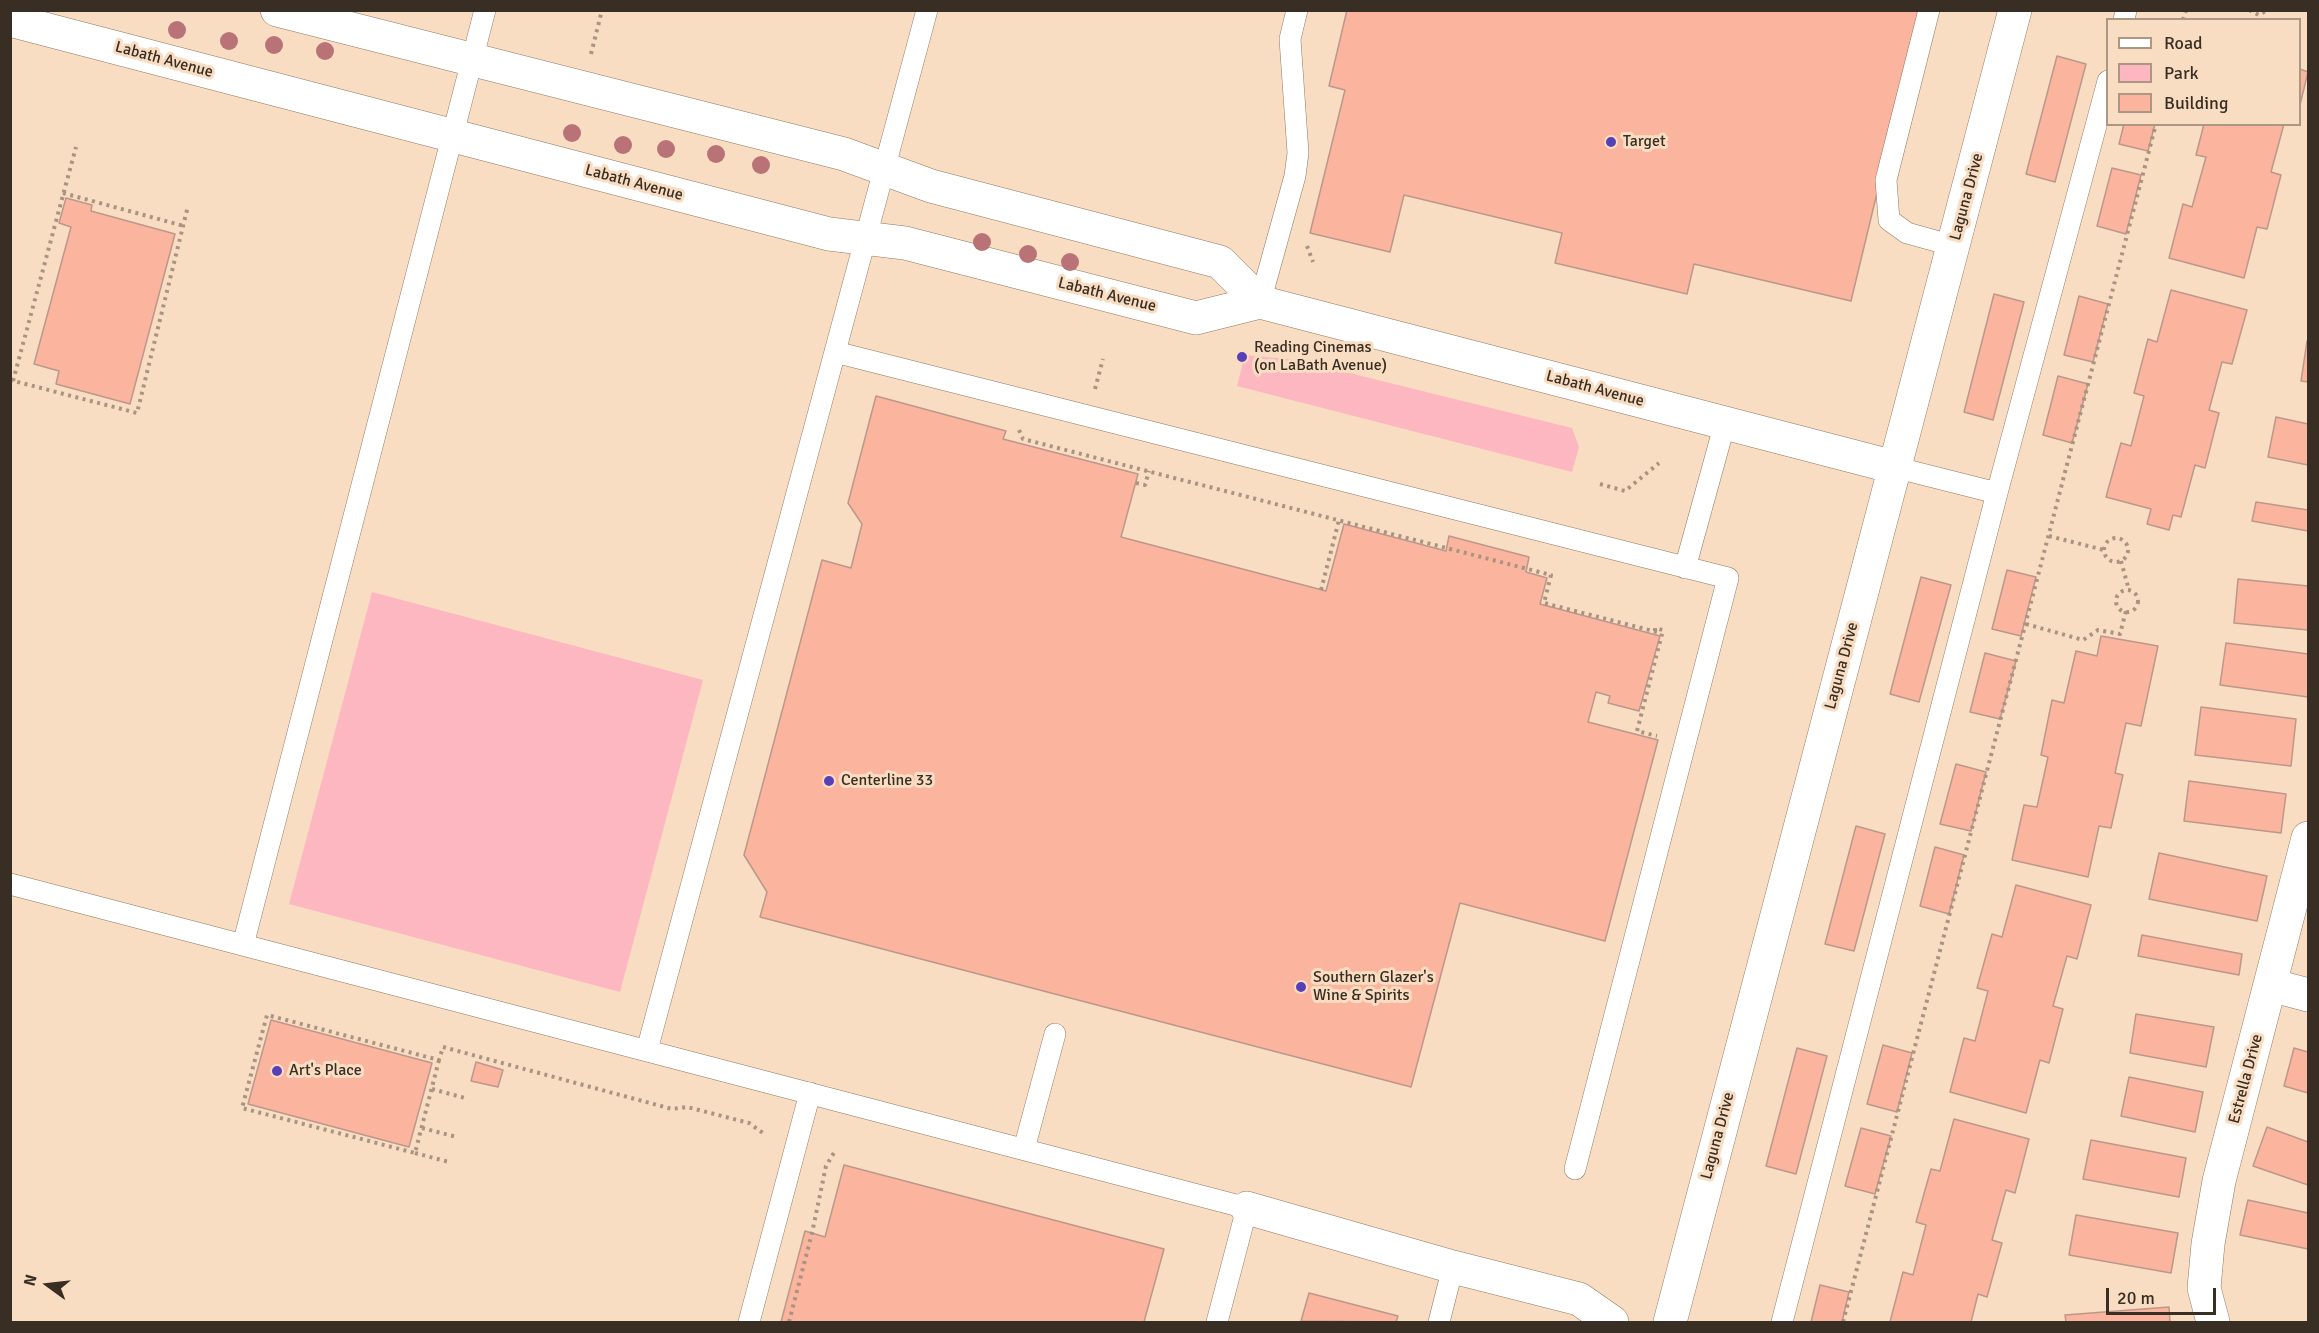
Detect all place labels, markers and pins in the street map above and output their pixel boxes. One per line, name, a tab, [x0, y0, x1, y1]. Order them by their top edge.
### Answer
place label: Target	[1623, 132, 1666, 152]
marker: Target	[1604, 135, 1618, 149]
place label: Reading Cinemas (on LaBath Avenue)	[1254, 338, 1387, 376]
marker: Reading Cinemas (on LaBath Avenue)	[1235, 350, 1249, 364]
place label: Centerline 33	[841, 771, 933, 791]
marker: Centerline 33	[822, 774, 836, 788]
place label: Southern Glazer's Wine & Spirits	[1313, 968, 1434, 1006]
marker: Southern Glazer's Wine & Spirits	[1294, 980, 1308, 994]
place label: Art's Place	[289, 1061, 362, 1081]
marker: Art's Place	[270, 1064, 284, 1078]

